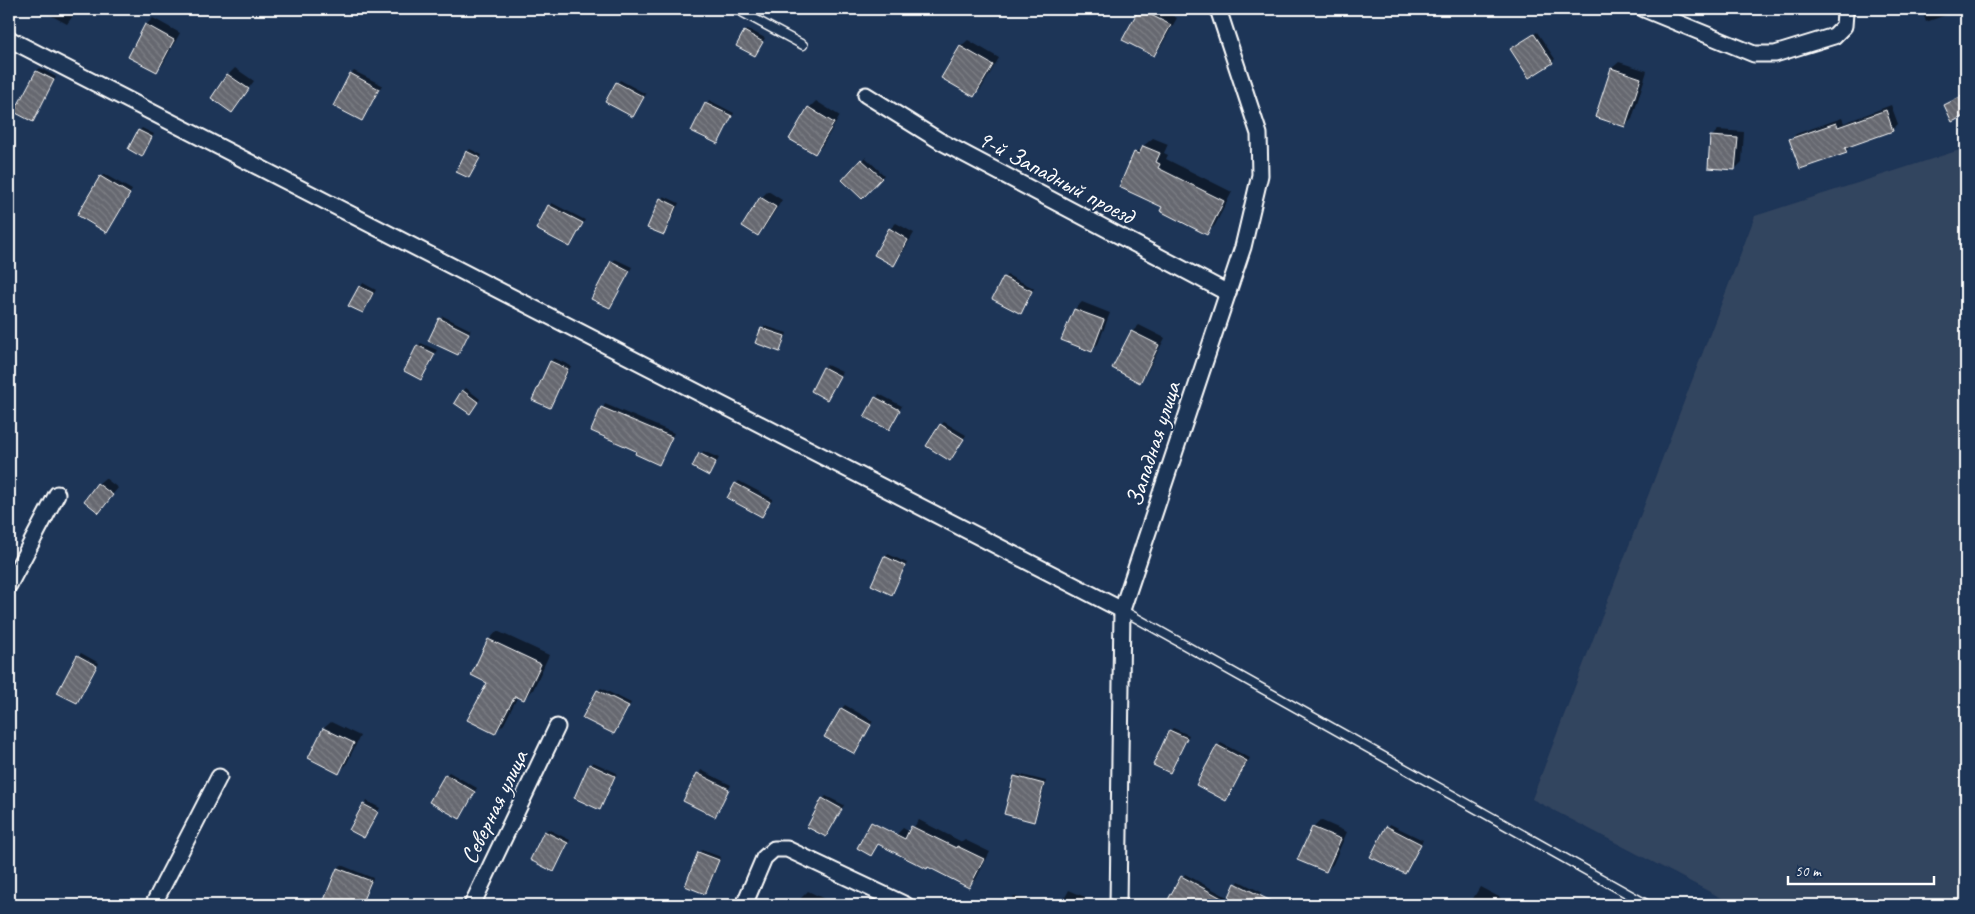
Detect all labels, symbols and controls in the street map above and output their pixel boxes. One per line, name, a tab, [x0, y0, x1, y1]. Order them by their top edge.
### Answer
street label: 9-й Западный проезд	[973, 123, 1142, 232]
street label: Западная улица	[1119, 376, 1188, 510]
street label: Северная улица	[454, 744, 535, 869]
scale bar	[1788, 854, 1934, 886]
text: 50 m	[1795, 862, 1822, 881]

